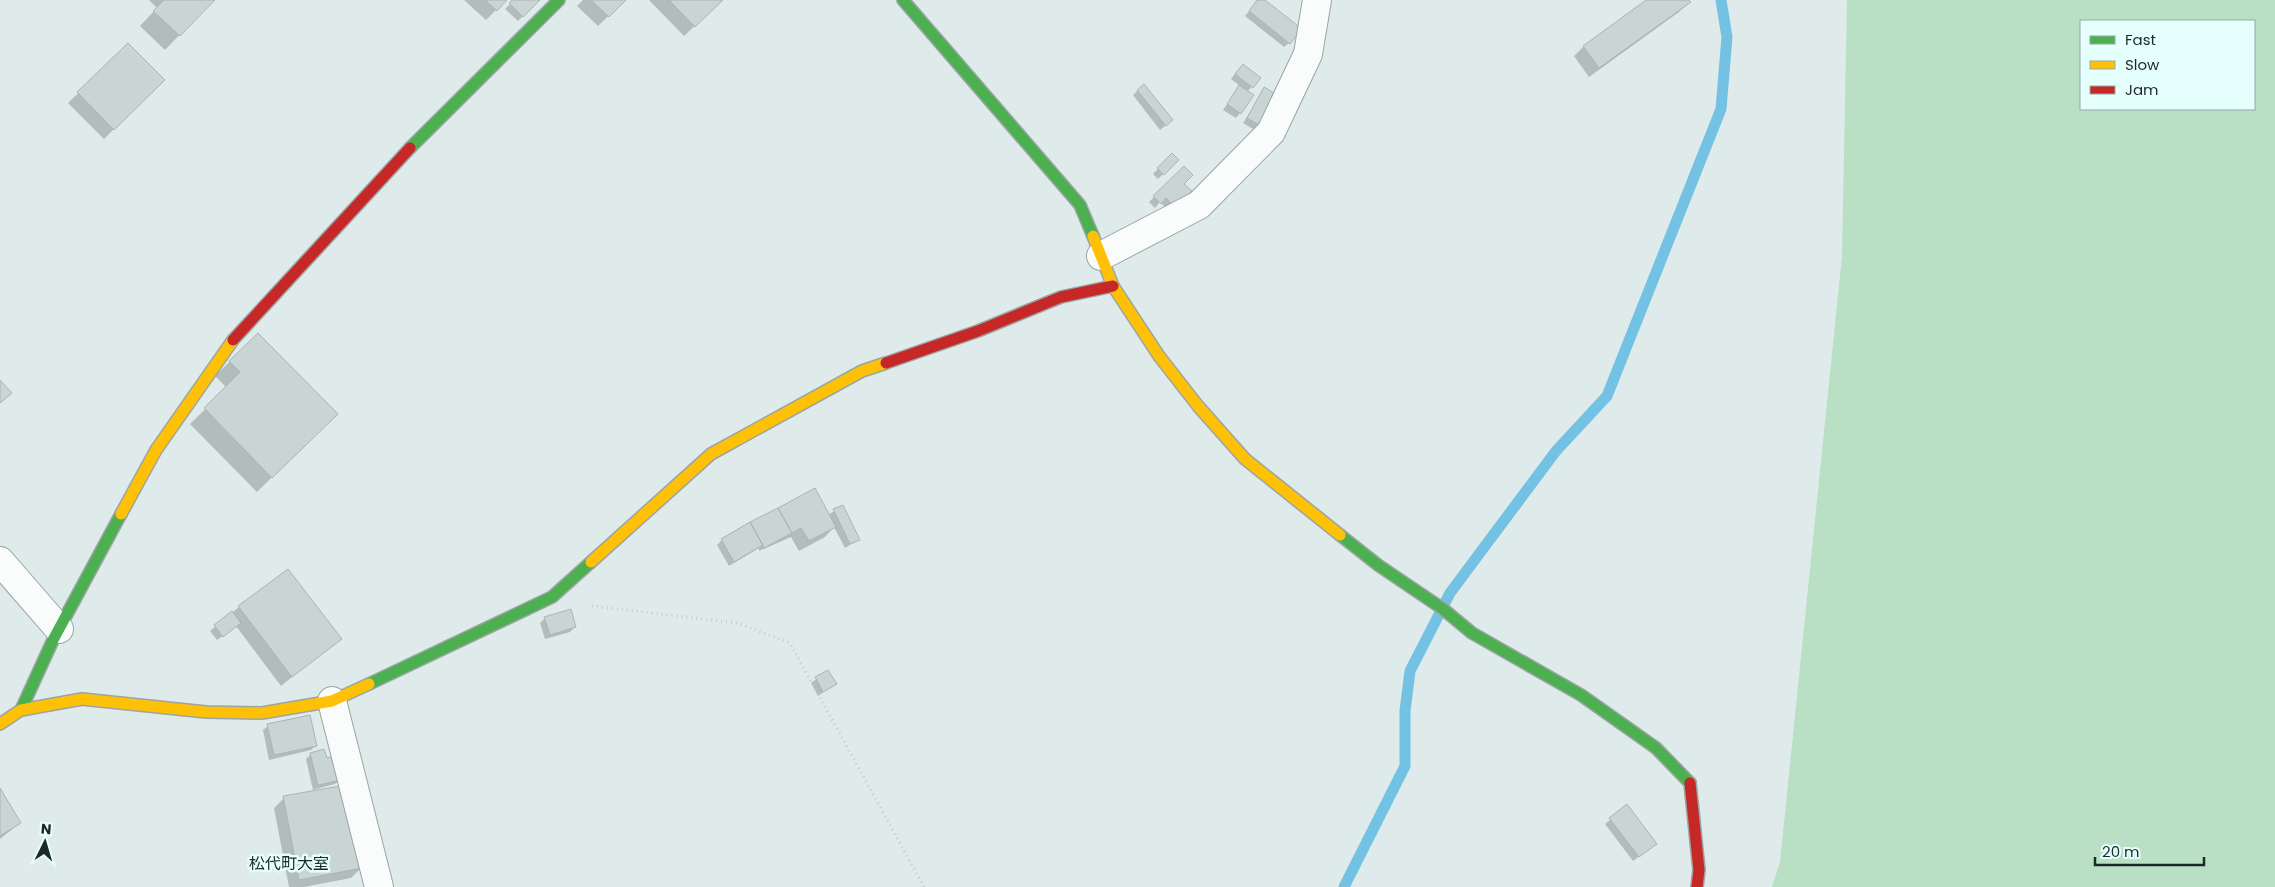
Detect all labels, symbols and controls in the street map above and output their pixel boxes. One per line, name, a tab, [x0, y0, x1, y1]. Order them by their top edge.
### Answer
legend	[2080, 20, 2255, 110]
text: Fast	[2125, 29, 2156, 50]
text: Slow	[2125, 54, 2160, 75]
text: Jam	[2125, 79, 2159, 100]
north arrow	[20, 817, 70, 867]
text: N	[40, 819, 52, 839]
scale bar	[2095, 834, 2204, 866]
text: 20 m	[2102, 841, 2140, 862]
district label: 松代町大室	[249, 852, 329, 875]

